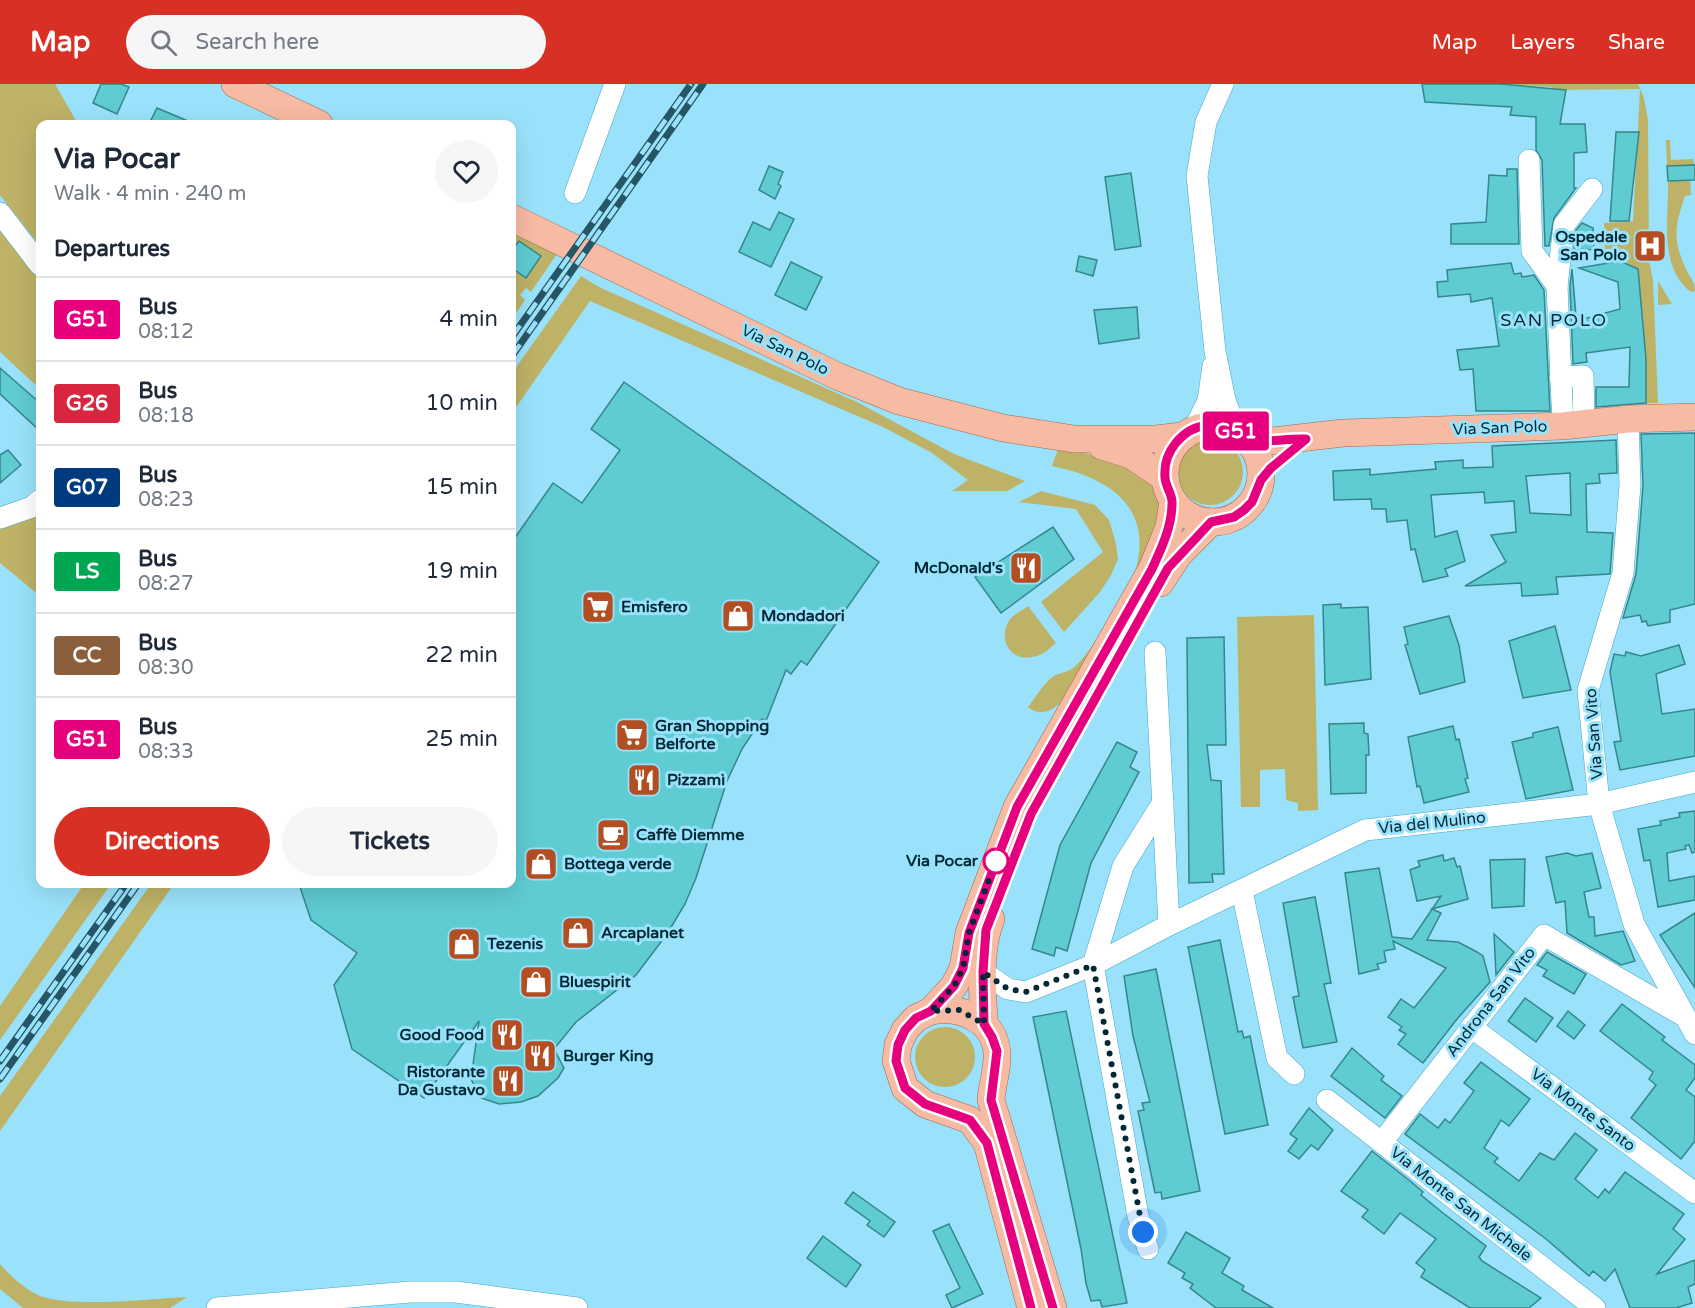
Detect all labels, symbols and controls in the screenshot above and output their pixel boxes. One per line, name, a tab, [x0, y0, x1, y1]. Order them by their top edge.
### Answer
search box	[126, 15, 546, 69]
text: Map	[30, 25, 90, 59]
icon: search	[147, 26, 180, 59]
text: Search here	[195, 29, 319, 55]
text: Map	[1432, 30, 1477, 55]
text: Layers	[1510, 30, 1575, 55]
text: Share	[1608, 30, 1665, 55]
button: heart	[435, 140, 498, 203]
text: Via Pocar	[54, 142, 180, 176]
text: Walk · 4 min · 240 m	[54, 182, 246, 206]
place label: Ospedale San Polo	[1555, 227, 1627, 265]
hospital icon: Ospedale San Polo	[1632, 228, 1668, 264]
text: Departures	[54, 236, 170, 262]
text: Bus	[138, 294, 177, 320]
text: 4 min	[439, 306, 498, 332]
text: G51	[66, 307, 108, 332]
district label: SAN POLO	[1500, 309, 1608, 331]
text: 08:12	[138, 320, 194, 344]
street label: Via San Polo	[738, 320, 832, 380]
text: Bus	[138, 378, 177, 404]
text: 10 min	[426, 390, 498, 416]
text: G26	[66, 391, 108, 416]
text: 08:18	[138, 404, 194, 428]
line badge: G51	[1202, 412, 1270, 450]
street label: Via San Polo	[1452, 416, 1548, 440]
text: G51	[1215, 419, 1257, 444]
text: Bus	[138, 462, 177, 488]
text: 15 min	[426, 474, 498, 500]
text: G07	[66, 475, 108, 500]
text: 08:23	[138, 488, 194, 512]
text: Bus	[138, 546, 177, 572]
restaurant icon: McDonald's	[1008, 550, 1044, 586]
text: 19 min	[426, 558, 498, 584]
place label: McDonald's	[914, 558, 1003, 578]
text: LS	[74, 559, 100, 584]
text: 08:27	[138, 572, 193, 596]
supermarket icon: Emisfero	[580, 589, 616, 625]
place label: Emisfero	[621, 597, 688, 617]
shop icon: Mondadori	[720, 598, 756, 634]
place label: Mondadori	[761, 606, 845, 626]
text: Bus	[138, 630, 177, 656]
text: 22 min	[426, 642, 498, 668]
text: CC	[73, 643, 101, 668]
text: 08:30	[138, 656, 193, 680]
street label: Via San Vito	[1581, 688, 1607, 780]
text: Bus	[138, 714, 177, 740]
place label: Gran Shopping Belforte	[655, 716, 769, 754]
supermarket icon: Gran Shopping Belforte	[614, 717, 650, 753]
text: 25 min	[426, 726, 498, 752]
text: G51	[66, 727, 108, 752]
text: 08:33	[138, 740, 194, 764]
restaurant icon: Pizzamì	[626, 762, 662, 798]
place label: Pizzamì	[667, 770, 725, 790]
button: Directions	[54, 807, 270, 876]
button: Tickets	[282, 807, 498, 876]
street label: Via del Mulino	[1377, 807, 1487, 839]
cafe icon: Caffè Diemme	[595, 817, 631, 853]
place label: Caffè Diemme	[636, 825, 744, 845]
shop icon: Bottega verde	[523, 846, 559, 882]
marker: Via Pocar	[983, 848, 1009, 874]
place label: Via Pocar	[906, 851, 979, 871]
place label: Bottega verde	[564, 854, 672, 874]
shop icon: Arcaplanet	[560, 915, 596, 951]
place label: Arcaplanet	[601, 923, 685, 943]
shop icon: Tezenis	[446, 926, 482, 962]
place label: Tezenis	[486, 934, 544, 954]
street label: Androna San Vito	[1442, 943, 1540, 1061]
shop icon: Bluespirit	[518, 964, 554, 1000]
place label: Bluespirit	[559, 972, 632, 992]
restaurant icon: Good Food	[489, 1017, 525, 1053]
place label: Good Food	[400, 1025, 484, 1045]
restaurant icon: Burger King	[522, 1038, 558, 1074]
place label: Burger King	[563, 1046, 654, 1066]
place label: Ristorante Da Gustavo	[397, 1062, 485, 1100]
restaurant icon: Ristorante Da Gustavo	[490, 1063, 526, 1099]
street label: Via Monte Santo	[1527, 1064, 1639, 1156]
street label: Via Monte San Michele	[1386, 1142, 1536, 1266]
your location	[1128, 1217, 1158, 1247]

